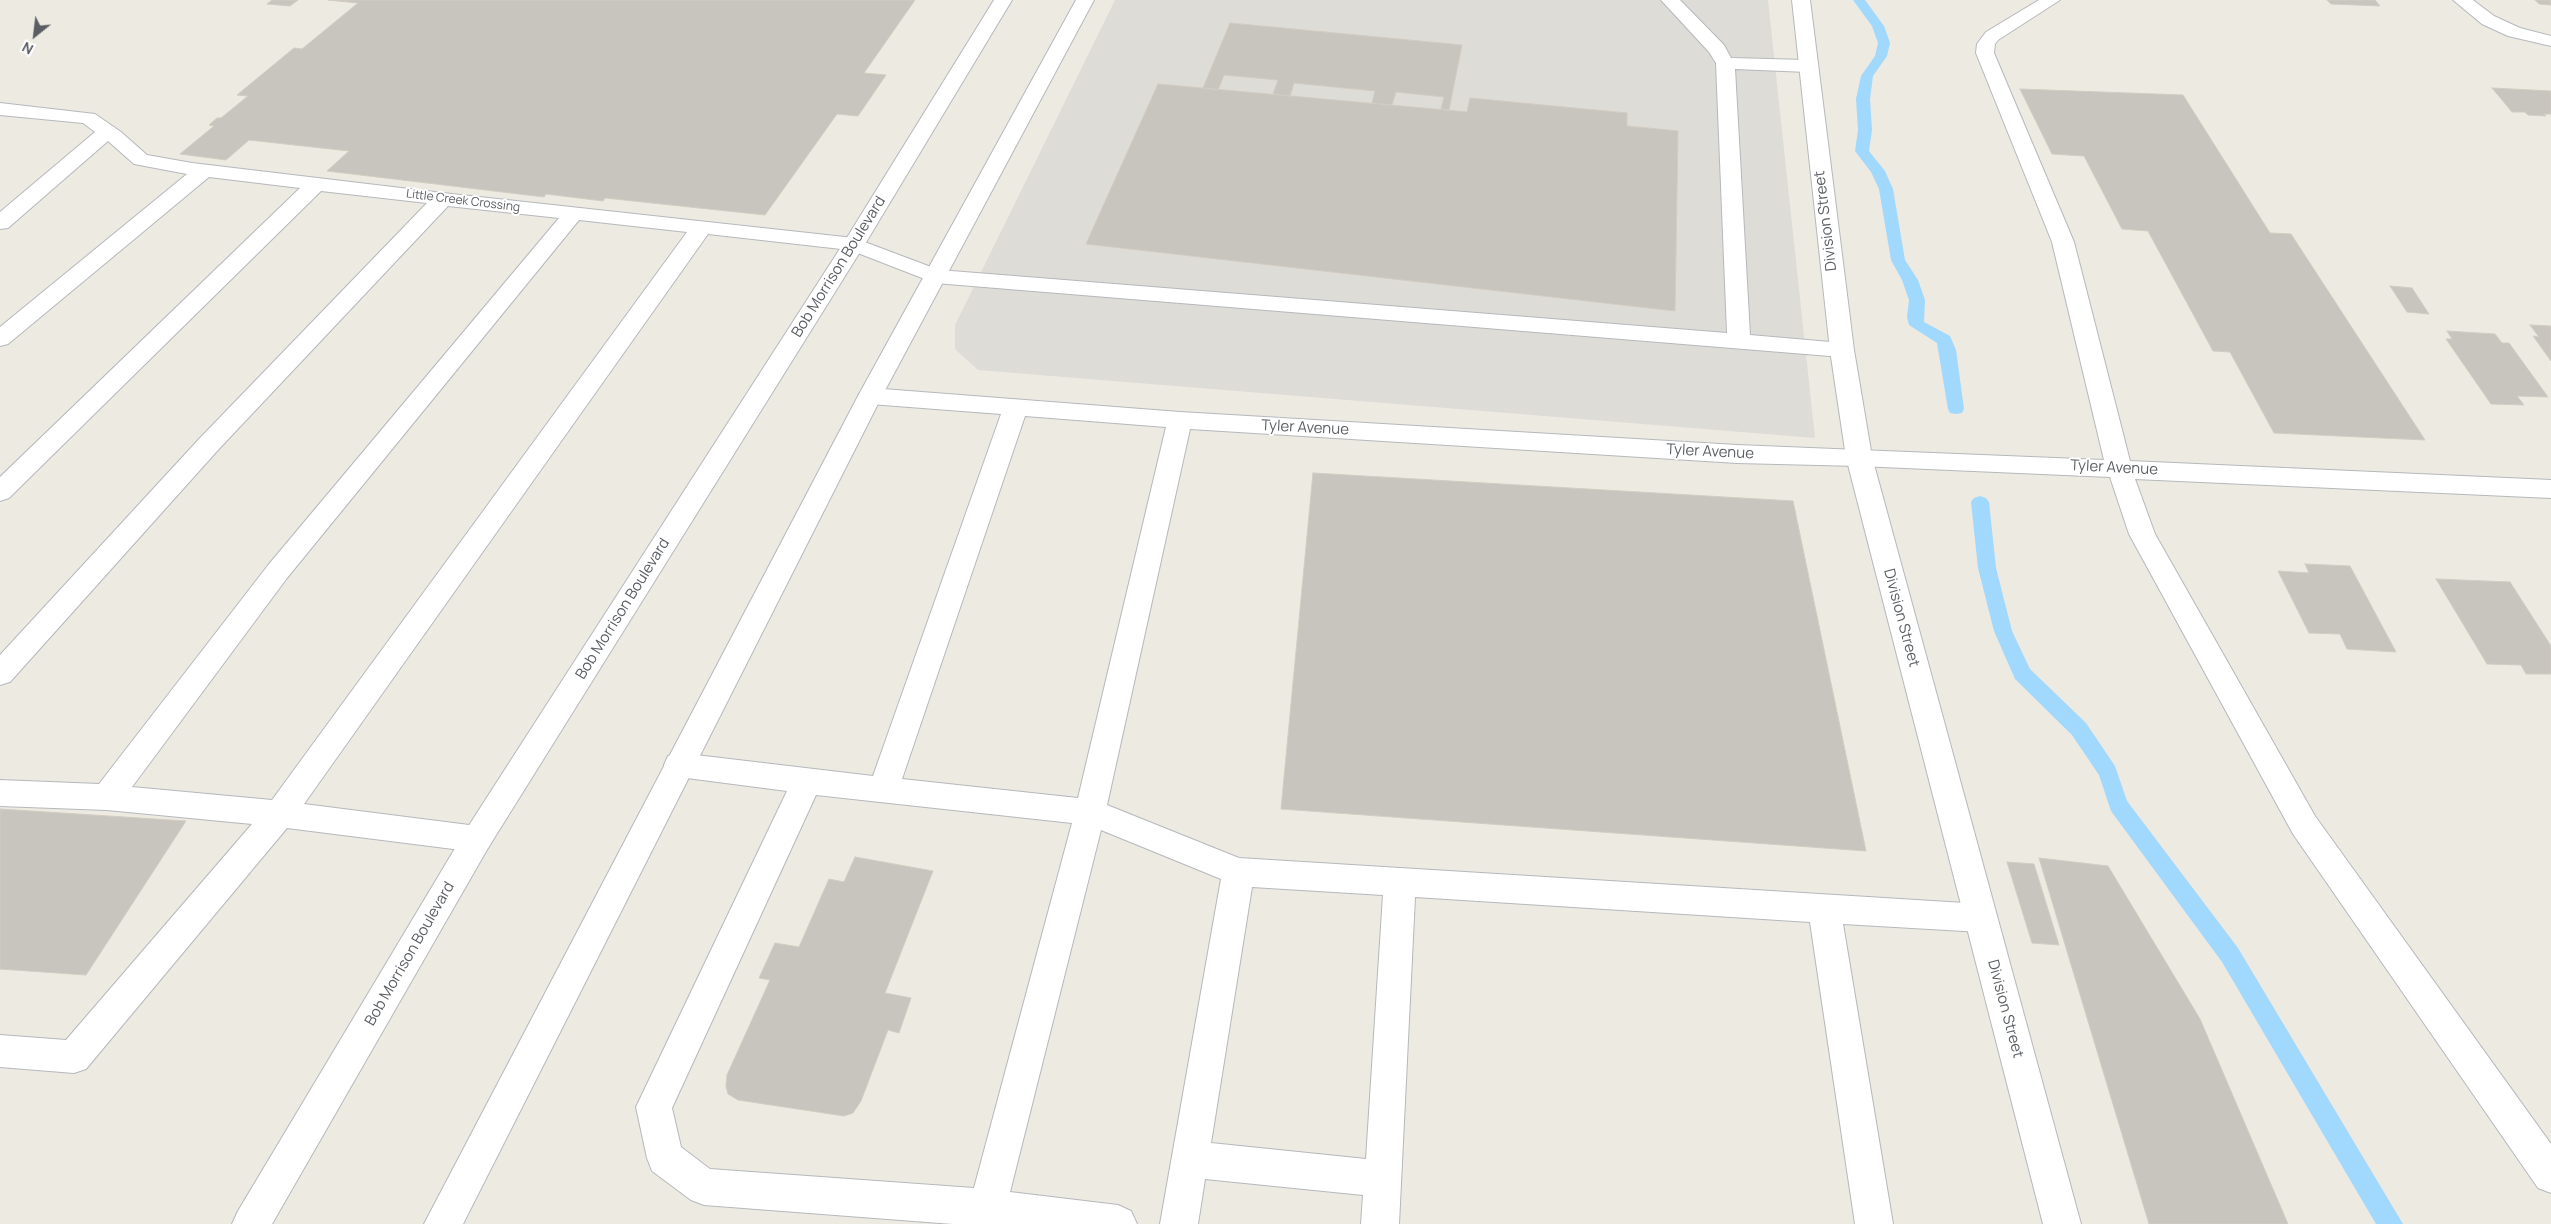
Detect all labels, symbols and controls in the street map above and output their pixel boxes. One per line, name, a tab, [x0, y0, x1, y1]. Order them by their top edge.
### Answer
north arrow	[10, 10, 60, 60]
text: N	[18, 38, 36, 59]
street label: Division Street	[1811, 170, 1841, 272]
street label: Little Creek Crossing	[405, 187, 521, 215]
street label: Bob Morrison Boulevard	[788, 193, 890, 341]
street label: Tyler Avenue	[1261, 417, 1349, 439]
street label: Tyler Avenue	[1666, 441, 1754, 463]
street label: Tyler Avenue	[2070, 457, 2158, 479]
street label: Bob Morrison Boulevard	[572, 535, 674, 683]
street label: Division Street	[1879, 567, 1923, 669]
street label: Bob Morrison Boulevard	[361, 879, 459, 1029]
street label: Division Street	[1983, 958, 2027, 1060]

